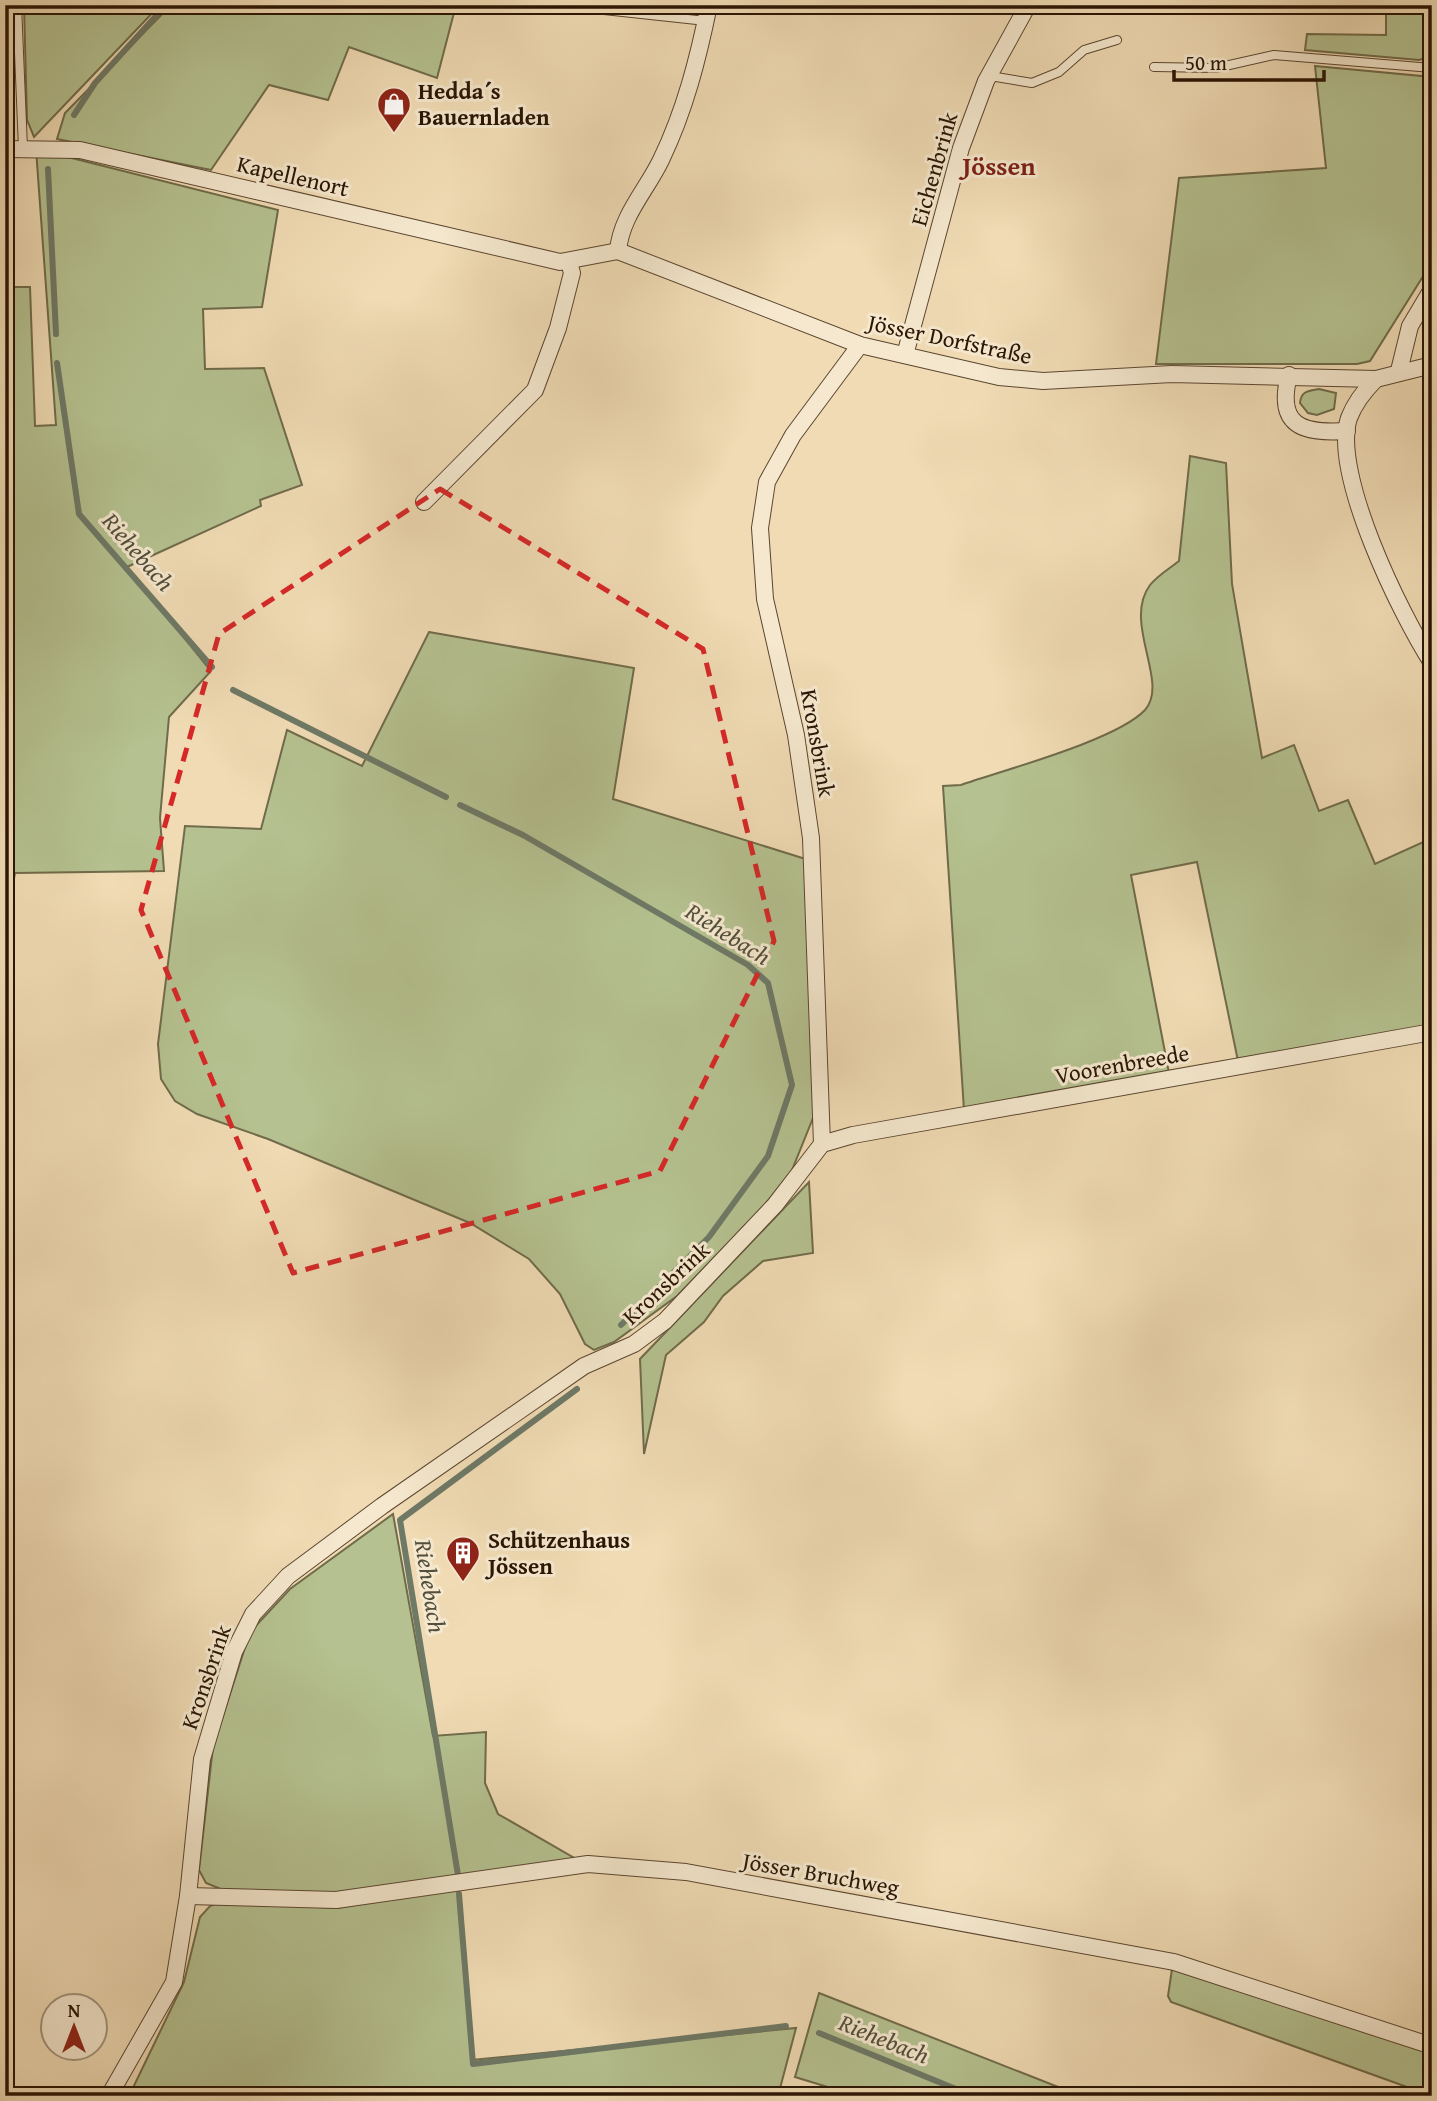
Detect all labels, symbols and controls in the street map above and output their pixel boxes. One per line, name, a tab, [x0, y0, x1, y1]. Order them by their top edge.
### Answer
scale bar	[1174, 38, 1325, 82]
text: 50 m	[1185, 47, 1227, 78]
place label: Hedda´s Bauernladen	[418, 74, 550, 133]
shop icon: Hedda´s Bauernladen	[375, 85, 413, 134]
street label: Eichenbrink	[902, 108, 966, 230]
district label: Jössen	[958, 146, 1036, 185]
street label: Kapellenort	[234, 147, 352, 204]
street label: Jösser Dorfstraße	[862, 304, 1035, 372]
water label: Riehebach	[94, 504, 183, 599]
street label: Kronsbrink	[793, 686, 844, 800]
water label: Riehebach	[678, 893, 778, 973]
street label: Voorenbreede	[1052, 1035, 1192, 1092]
street label: Kronsbrink	[615, 1233, 717, 1332]
place label: Schützenhaus Jössen	[484, 1523, 630, 1582]
building icon: Schützenhaus Jössen	[444, 1534, 482, 1583]
water label: Riehebach	[406, 1536, 455, 1635]
street label: Kronsbrink	[172, 1620, 239, 1734]
street label: Jösser Bruchweg	[737, 1843, 902, 1904]
north arrow	[38, 1993, 108, 2062]
text: N	[68, 1996, 81, 2024]
water label: Riehebach	[833, 2004, 935, 2072]

